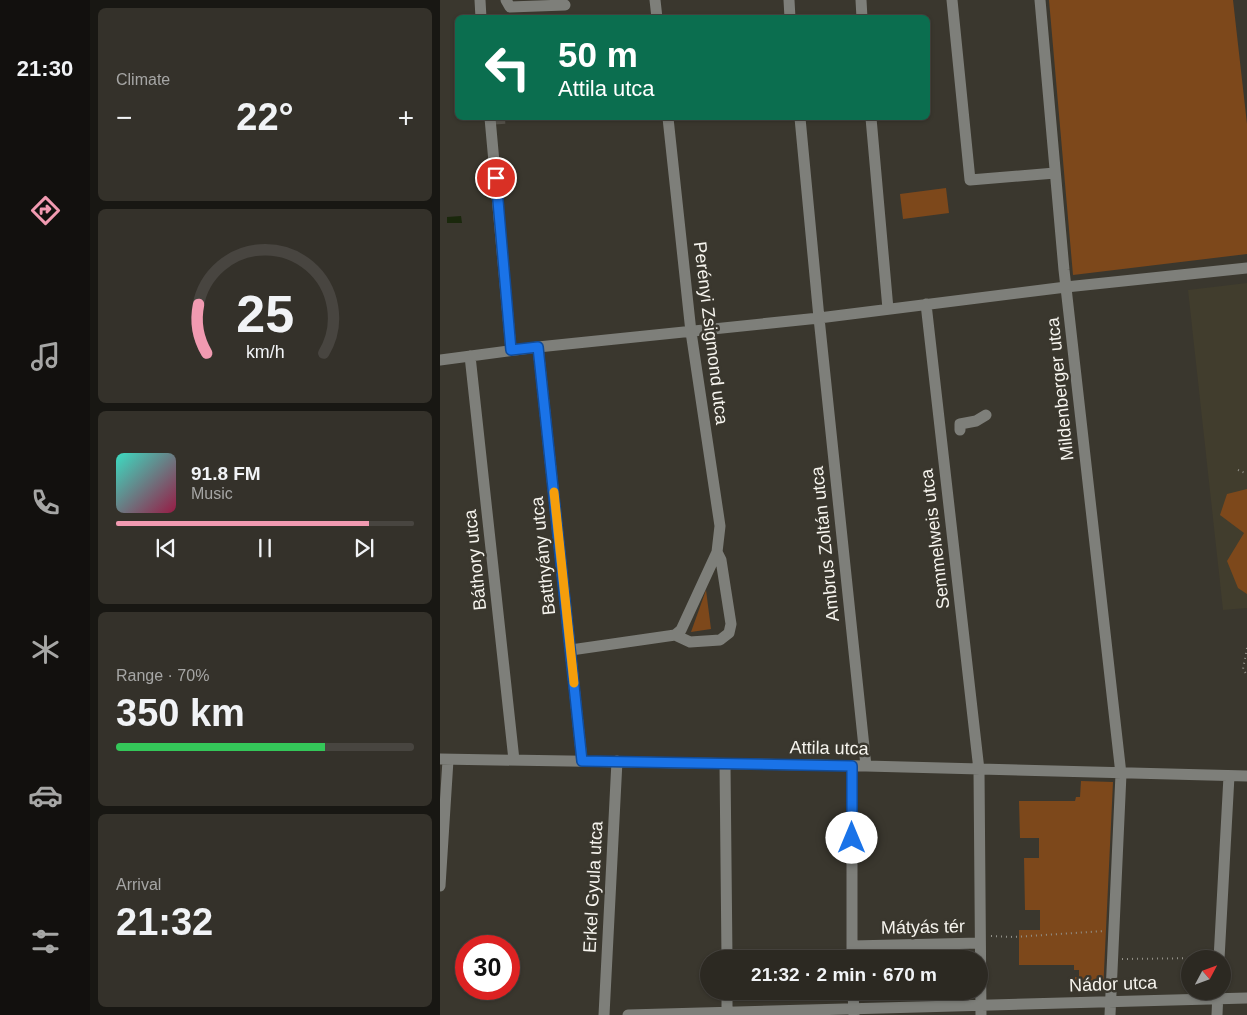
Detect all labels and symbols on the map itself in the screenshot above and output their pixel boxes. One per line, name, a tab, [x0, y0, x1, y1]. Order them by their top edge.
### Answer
pin	[475, 157, 517, 199]
street label: Perényi Zsigmond utca	[690, 240, 732, 427]
street label: Mildenberger utca	[1042, 315, 1077, 462]
street label: Ambrus Zoltán utca	[807, 464, 843, 623]
street label: Semmelweis utca	[916, 467, 954, 610]
street label: Batthyány utca	[527, 495, 559, 616]
street label: Báthory utca	[460, 508, 490, 611]
street label: Attila utca	[789, 737, 870, 759]
position arrow	[825, 811, 877, 863]
street label: Erkel Gyula utca	[580, 820, 606, 953]
street label: Mátyás tér	[881, 916, 965, 938]
speed limit sign: 30	[455, 935, 520, 1000]
north arrow	[1181, 950, 1231, 1000]
street label: Nádor utca	[1069, 972, 1158, 996]

